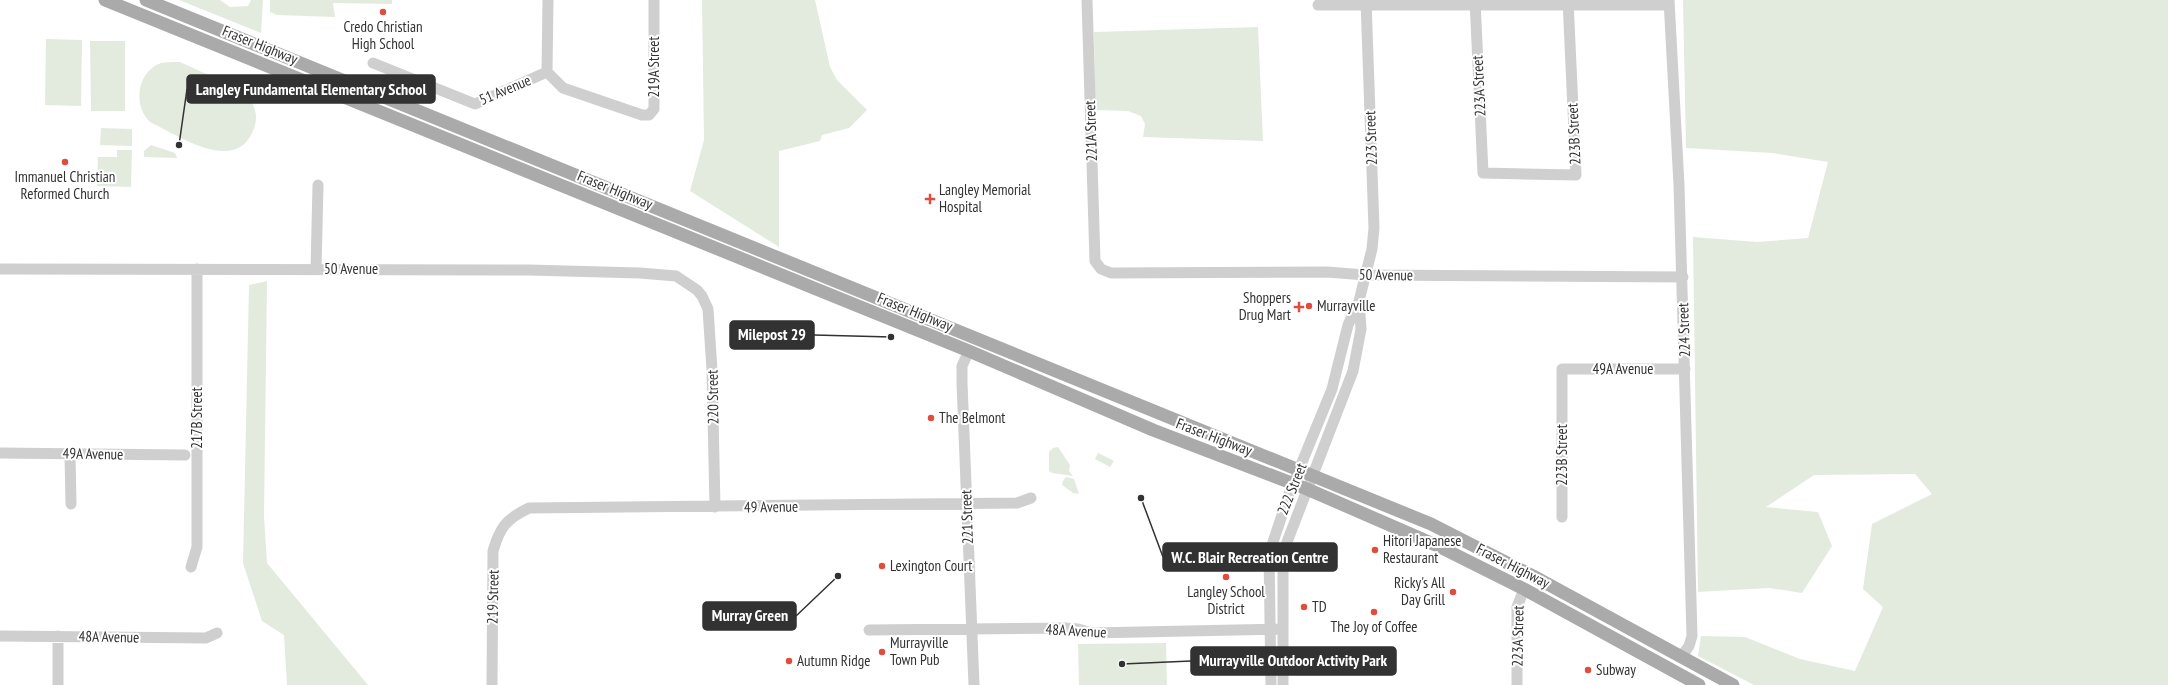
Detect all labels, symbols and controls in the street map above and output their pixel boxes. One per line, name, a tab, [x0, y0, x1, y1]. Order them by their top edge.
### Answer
marker: Credo Christian High School	[378, 7, 388, 17]
place label: Credo Christian High School	[343, 17, 423, 53]
street label: Fraser Highway	[220, 21, 301, 68]
street label: 219A Street	[644, 36, 663, 98]
street label: 223A Street	[1467, 55, 1490, 117]
street label: 51 Avenue	[476, 70, 533, 109]
callout: Langley Fundamental Elementary School	[187, 75, 435, 103]
text: Langley Fundamental Elementary School	[196, 79, 426, 99]
street label: 221A Street	[1080, 100, 1101, 162]
street label: 223B Street	[1562, 103, 1585, 165]
street label: 223 Street	[1360, 110, 1381, 166]
marker: Immanuel Christian Reformed Church	[60, 157, 70, 167]
street label: Fraser Highway	[575, 166, 656, 213]
place label: Immanuel Christian Reformed Church	[15, 167, 115, 203]
place label: Langley Memorial Hospital	[939, 180, 1031, 216]
marker: Langley Memorial Hospital	[924, 193, 936, 205]
street label: 50 Avenue	[324, 259, 378, 278]
street label: 50 Avenue	[1359, 265, 1413, 284]
street label: Fraser Highway	[875, 288, 956, 335]
place label: Shoppers Drug Mart	[1239, 288, 1291, 324]
place label: Murrayville	[1317, 296, 1375, 315]
marker: Murrayville	[1304, 301, 1314, 311]
marker: Shoppers Drug Mart	[1294, 302, 1304, 312]
street label: 224 Street	[1673, 302, 1694, 358]
callout: Milepost 29	[730, 321, 814, 349]
text: Milepost 29	[738, 324, 806, 344]
street label: 49A Avenue	[1593, 359, 1653, 378]
street label: 220 Street	[703, 370, 722, 424]
street label: 217B Street	[187, 387, 206, 449]
place label: The Belmont	[939, 408, 1005, 427]
marker: The Belmont	[926, 413, 936, 423]
street label: Fraser Highway	[1174, 413, 1255, 460]
street label: 223B Street	[1552, 424, 1571, 486]
street label: 49A Avenue	[62, 443, 124, 464]
street label: 222 Street	[1273, 460, 1311, 518]
street label: 221 Street	[956, 489, 977, 545]
street label: 49 Avenue	[744, 497, 798, 516]
place label: Hitori Japanese Restaurant	[1383, 531, 1462, 567]
street label: Fraser Highway	[1473, 539, 1553, 592]
callout: W.C. Blair Recreation Centre	[1163, 543, 1337, 571]
marker: Hitori Japanese Restaurant	[1370, 545, 1380, 555]
text: W.C. Blair Recreation Centre	[1170, 547, 1329, 567]
place label: Lexington Court	[890, 556, 972, 575]
marker: Lexington Court	[877, 561, 887, 571]
street label: 219 Street	[483, 570, 502, 624]
marker: Langley School District	[1221, 572, 1231, 582]
place label: Ricky's All Day Grill	[1394, 573, 1446, 609]
place label: Langley School District	[1187, 582, 1265, 618]
marker: Ricky's All Day Grill	[1448, 587, 1458, 597]
place label: TD	[1312, 597, 1327, 616]
callout: Murray Green	[703, 602, 796, 630]
marker: TD	[1299, 602, 1309, 612]
text: Murray Green	[712, 605, 788, 625]
street label: 223A Street	[1507, 605, 1528, 667]
marker: The Joy of Coffee	[1369, 607, 1379, 617]
place label: The Joy of Coffee	[1330, 617, 1418, 636]
street label: 48A Avenue	[1045, 619, 1107, 642]
street label: 48A Avenue	[78, 626, 140, 647]
place label: Murrayville Town Pub	[890, 633, 948, 669]
marker: Murrayville Town Pub	[877, 647, 887, 657]
callout: Murrayville Outdoor Activity Park	[1191, 647, 1396, 675]
text: Murrayville Outdoor Activity Park	[1199, 650, 1388, 670]
place label: Autumn Ridge	[797, 651, 870, 670]
marker: Autumn Ridge	[784, 656, 794, 666]
place label: Subway	[1596, 660, 1636, 679]
marker: Subway	[1583, 665, 1593, 675]

